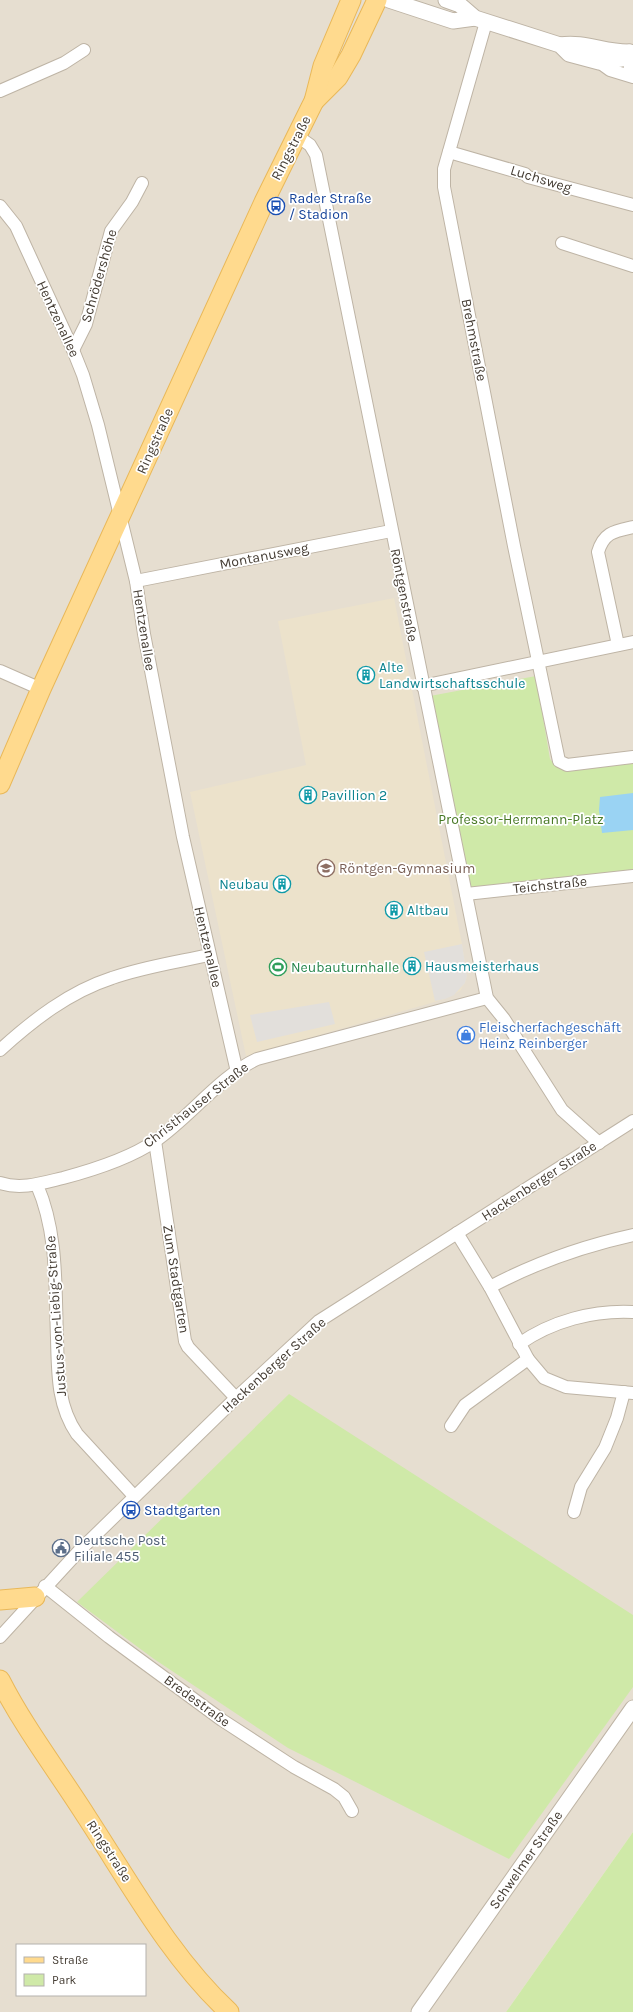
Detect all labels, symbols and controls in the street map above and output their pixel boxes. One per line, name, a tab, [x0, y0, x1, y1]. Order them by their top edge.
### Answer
street label: Ringstraße	[267, 113, 315, 183]
street label: Luchsweg	[508, 162, 574, 196]
place label: Rader Straße / Stadion	[289, 190, 371, 223]
bus stop icon: Rader Straße / Stadion	[266, 196, 286, 216]
street label: Schrödershöhe	[78, 227, 120, 325]
street label: Hentzenallee	[33, 278, 83, 360]
street label: Brehmstraße	[458, 297, 490, 383]
street label: Ringstraße	[133, 405, 177, 477]
street label: Montanusweg	[218, 539, 310, 573]
street label: Röntgenstraße	[387, 547, 421, 643]
street label: Hentzenallee	[129, 588, 159, 672]
place label: Alte Landwirtschaftsschule	[379, 659, 525, 692]
building icon: Alte Landwirtschaftsschule	[356, 665, 376, 685]
building icon: Pavillion 2	[298, 785, 318, 805]
place label: Pavillion 2	[321, 787, 387, 804]
park label: Professor-Herrmann-Platz	[438, 811, 604, 828]
school or university icon: Röntgen-Gymnasium	[316, 858, 336, 878]
place label: Röntgen-Gymnasium	[339, 860, 475, 877]
street label: Teichstraße	[512, 873, 588, 897]
building icon: Neubau	[272, 874, 292, 894]
place label: Neubau	[219, 876, 269, 893]
building icon: Altbau	[384, 900, 404, 920]
place label: Altbau	[407, 902, 449, 919]
street label: Hentzenallee	[190, 905, 226, 989]
building icon: Hausmeisterhaus	[402, 956, 422, 976]
sports icon: Neubauturnhalle	[268, 957, 288, 977]
place label: Hausmeisterhaus	[425, 958, 539, 975]
place label: Neubauturnhalle	[291, 959, 399, 976]
place label: Fleischerfachgeschäft Heinz Reinberger	[479, 1019, 621, 1052]
shop icon: Fleischerfachgeschäft Heinz Reinberger	[456, 1025, 476, 1045]
street label: Christhauser Straße	[140, 1059, 252, 1151]
street label: Hackenberger Straße	[478, 1137, 600, 1225]
street label: Zum Stadtgarten	[159, 1223, 193, 1335]
street label: Justus-von-Liebig-Straße	[42, 1235, 70, 1397]
street label: Hackenberger Straße	[219, 1314, 329, 1416]
bus stop icon: Stadtgarten	[121, 1500, 141, 1520]
place label: Stadtgarten	[144, 1502, 221, 1519]
place label: Deutsche Post Filiale 455	[74, 1532, 166, 1565]
public building icon: Deutsche Post Filiale 455	[51, 1538, 71, 1558]
street label: Bredestraße	[161, 1671, 233, 1731]
street label: Schwelmer Straße	[486, 1807, 566, 1913]
street label: Ringstraße	[83, 1817, 135, 1885]
legend	[16, 1944, 146, 1996]
text: Straße	[52, 1953, 88, 1967]
text: Park	[52, 1973, 77, 1987]

